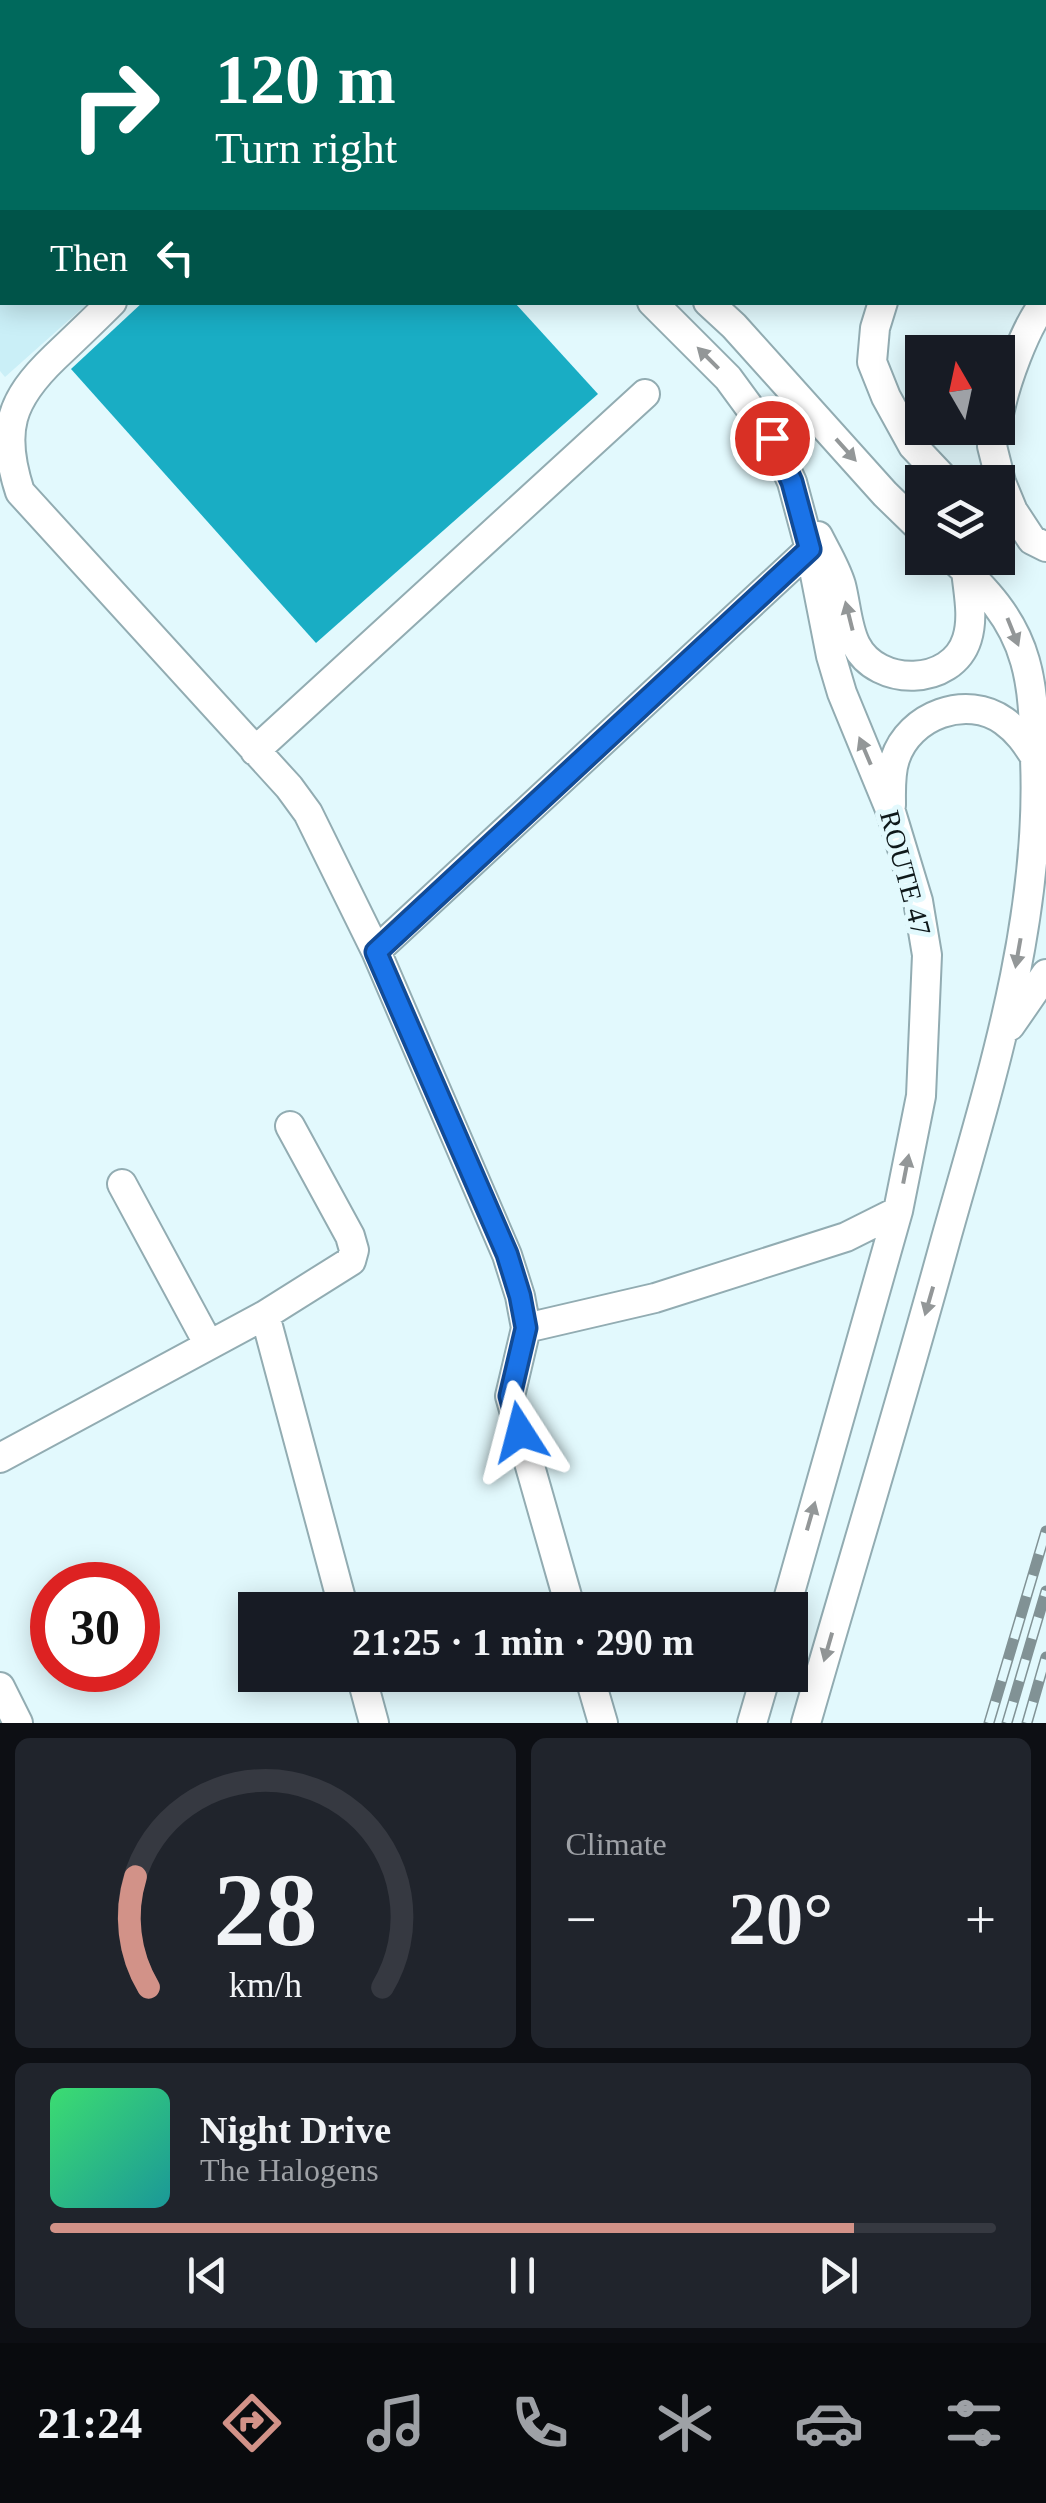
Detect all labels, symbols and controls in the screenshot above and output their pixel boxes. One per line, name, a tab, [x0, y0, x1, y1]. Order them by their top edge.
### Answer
icon: right	[50, 40, 180, 170]
text: 120 m	[215, 41, 396, 118]
text: Turn right	[215, 123, 397, 173]
icon: left	[148, 230, 203, 285]
text: Then	[50, 237, 128, 279]
north arrow	[905, 335, 1015, 445]
map controls	[905, 335, 1015, 575]
one-way arrow	[697, 347, 721, 370]
pin	[730, 396, 815, 481]
icon: arrive	[745, 411, 800, 466]
one-way arrow	[834, 438, 857, 462]
button: layers	[905, 465, 1015, 575]
one-way arrow	[840, 600, 856, 631]
one-way arrow	[1006, 617, 1022, 647]
one-way arrow	[857, 736, 873, 766]
street label: ROUTE 47	[874, 807, 937, 939]
one-way arrow	[1010, 938, 1025, 969]
one-way arrow	[899, 1153, 915, 1184]
one-way arrow	[920, 1286, 936, 1317]
position arrow	[468, 1380, 572, 1484]
one-way arrow	[804, 1500, 819, 1531]
speed limit sign: 30	[30, 1562, 160, 1692]
text: 21:25 · 1 min · 290 m	[352, 1621, 694, 1663]
one-way arrow	[820, 1632, 835, 1663]
text: Climate	[566, 1826, 667, 1862]
text: 28	[213, 1852, 317, 1967]
text: 20°	[728, 1877, 833, 1960]
text: −	[566, 1889, 597, 1950]
text: +	[965, 1889, 996, 1950]
text: km/h	[229, 1965, 302, 2005]
text: Night Drive	[200, 2109, 391, 2151]
text: The Halogens	[200, 2152, 379, 2188]
icon: previous	[180, 2248, 235, 2303]
icon: pause	[495, 2248, 550, 2303]
icon: next	[811, 2248, 866, 2303]
icon: directions	[217, 2388, 287, 2458]
icon: music	[361, 2388, 431, 2458]
icon: phone	[505, 2388, 575, 2458]
icon: climate	[650, 2388, 720, 2458]
icon: car	[794, 2388, 864, 2458]
icon: filters	[939, 2388, 1009, 2458]
text: 21:24	[37, 2398, 142, 2448]

